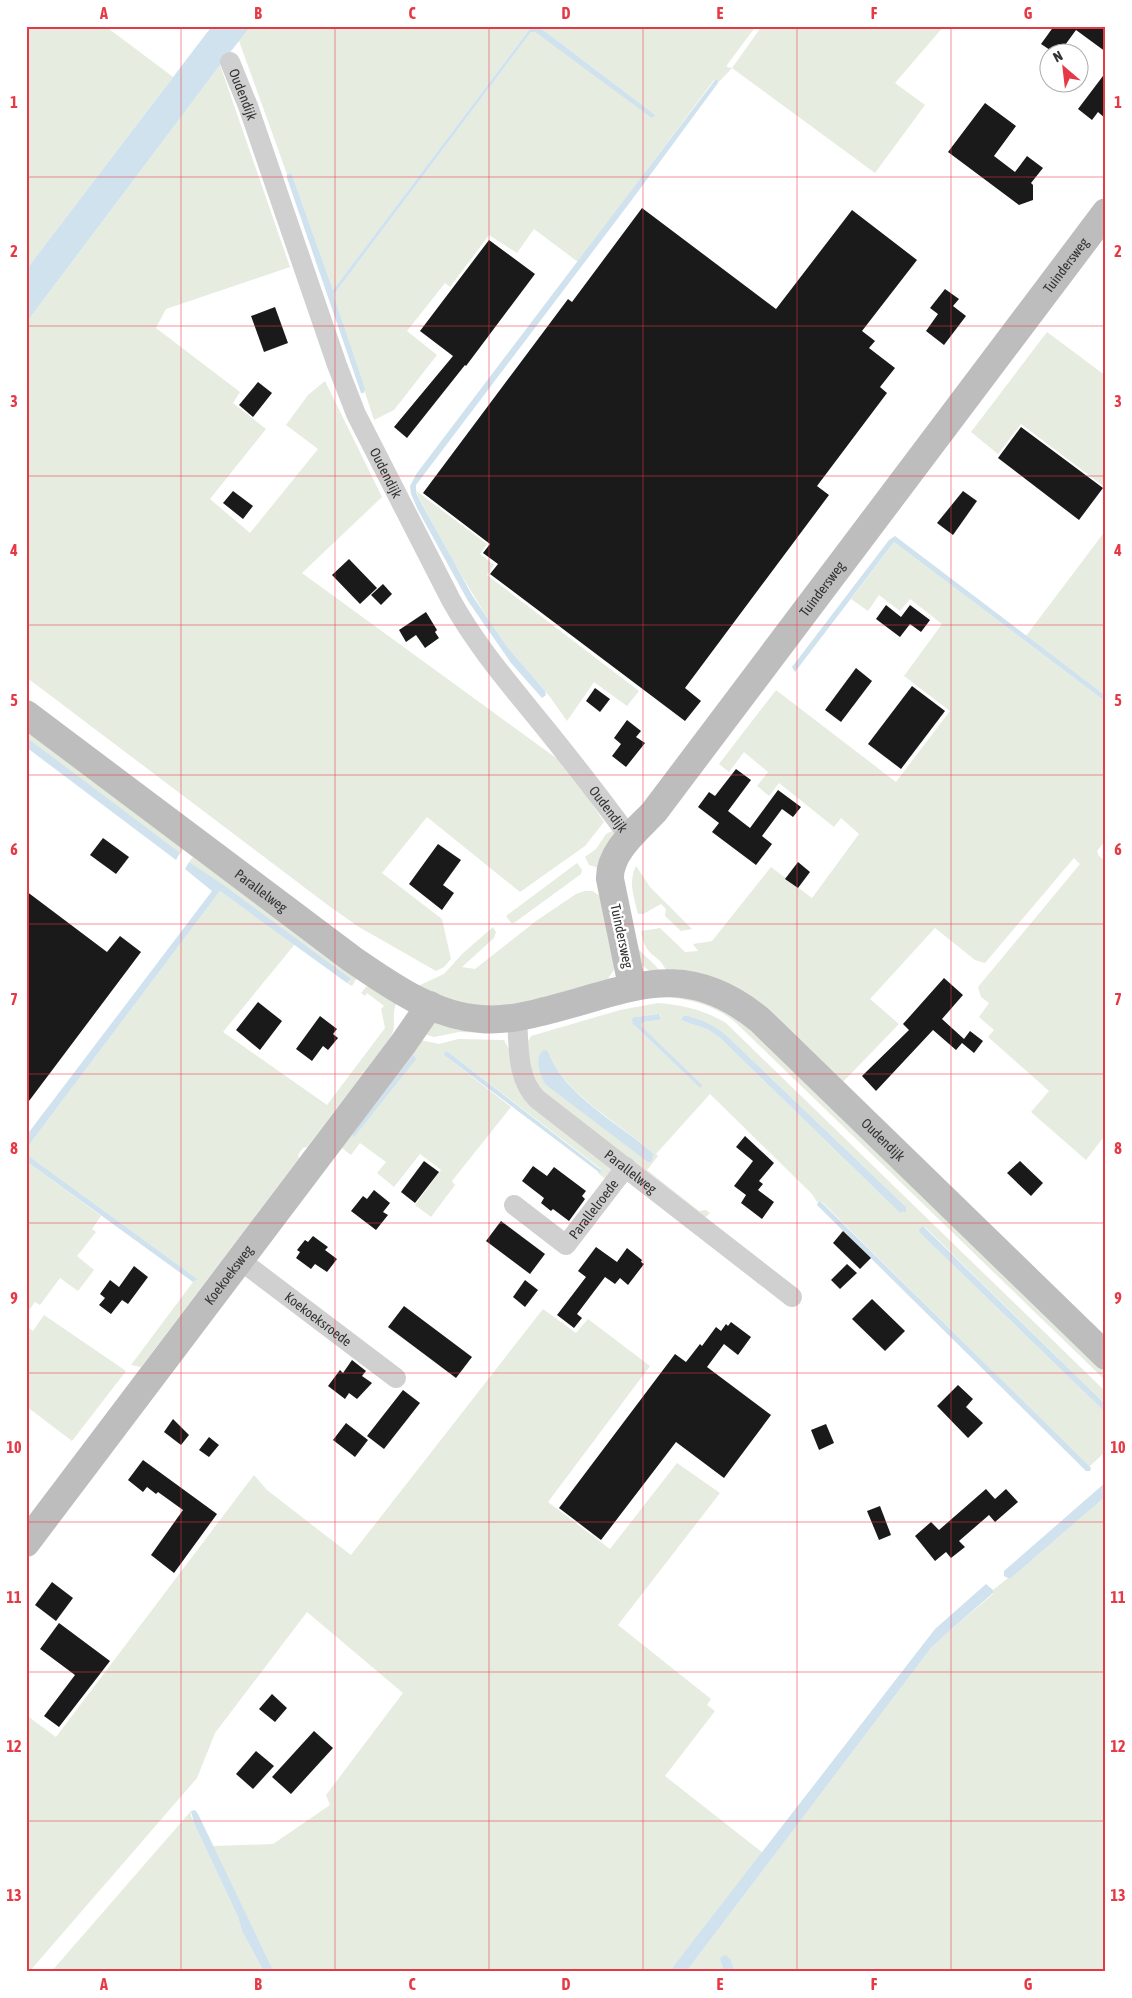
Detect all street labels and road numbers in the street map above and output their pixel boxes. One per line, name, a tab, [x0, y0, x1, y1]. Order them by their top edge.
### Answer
street label: Oudendijk	[226, 66, 260, 122]
street label: Tuindersweg	[1040, 235, 1092, 296]
street label: Oudendijk	[367, 445, 405, 501]
street label: Tuindersweg	[796, 558, 848, 620]
street label: Oudendijk	[586, 783, 631, 836]
street label: Parallelweg	[232, 866, 290, 915]
street label: Tuindersweg	[607, 903, 637, 969]
street label: Oudendijk	[858, 1115, 908, 1164]
street label: Parallelweg	[602, 1147, 660, 1197]
street label: Parallelroede	[566, 1176, 622, 1242]
street label: Koekoeksweg	[201, 1242, 256, 1308]
street label: Koekoeksroede	[282, 1289, 355, 1349]

